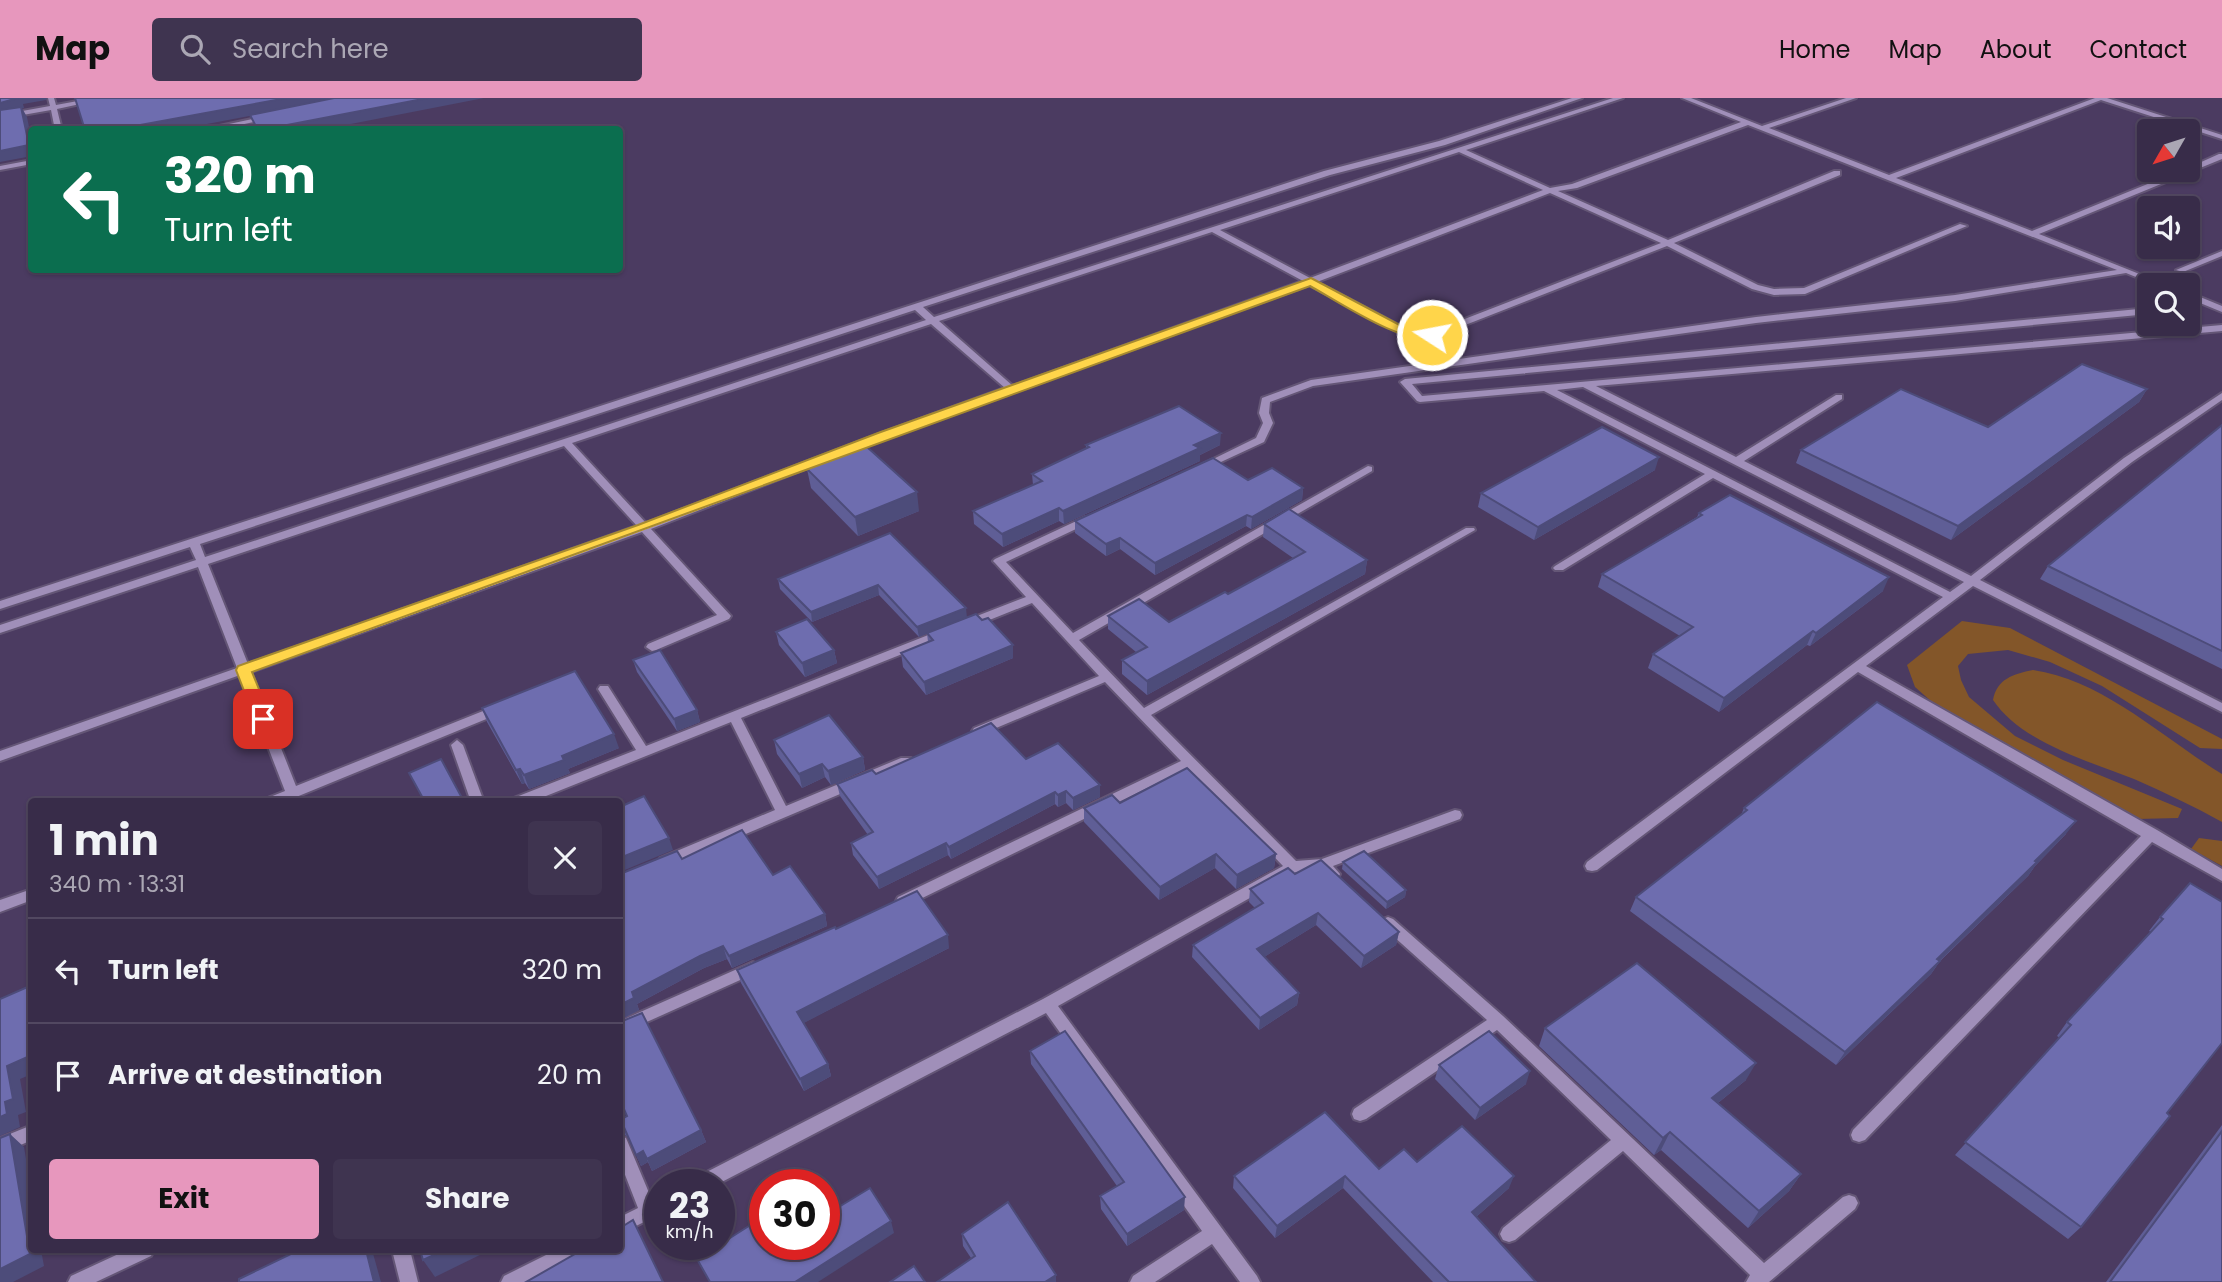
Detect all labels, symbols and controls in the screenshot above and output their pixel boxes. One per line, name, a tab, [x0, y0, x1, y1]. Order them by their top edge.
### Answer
search box	[152, 18, 642, 81]
text: Map	[35, 25, 110, 72]
icon: search	[176, 30, 214, 68]
text: Search here	[232, 31, 389, 67]
text: Home	[1779, 33, 1851, 66]
text: Map	[1889, 33, 1942, 66]
text: About	[1980, 33, 2051, 66]
text: Contact	[2089, 33, 2187, 66]
north arrow	[2137, 119, 2200, 182]
map controls	[2137, 119, 2200, 336]
text: 320 m	[164, 142, 316, 210]
icon: left	[49, 154, 140, 245]
button: sound	[2137, 196, 2200, 259]
text: Turn left	[164, 207, 293, 252]
button: search	[2137, 273, 2200, 336]
position arrow	[1395, 298, 1469, 372]
pin	[233, 689, 293, 749]
icon: arrive	[244, 700, 282, 738]
text: 1 min	[49, 811, 159, 870]
button: close	[528, 821, 602, 895]
text: 340 m · 13:31	[49, 868, 185, 900]
icon: left	[49, 952, 87, 990]
text: Turn left	[108, 952, 219, 988]
text: 320 m	[522, 952, 602, 988]
icon: arrive	[49, 1057, 87, 1095]
text: Arrive at destination	[108, 1057, 383, 1093]
text: 20 m	[537, 1057, 602, 1093]
button: Exit	[49, 1159, 319, 1239]
button: Share	[333, 1159, 602, 1239]
speed limit sign: 30	[749, 1169, 840, 1260]
text: 23	[669, 1181, 710, 1230]
text: km/h	[666, 1219, 713, 1244]

